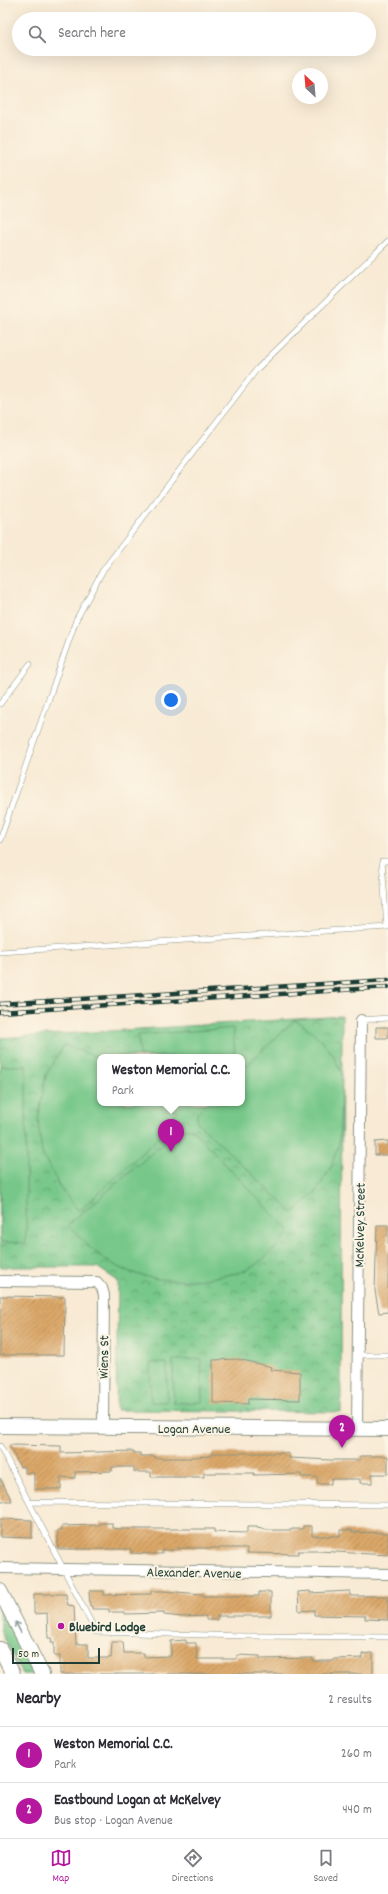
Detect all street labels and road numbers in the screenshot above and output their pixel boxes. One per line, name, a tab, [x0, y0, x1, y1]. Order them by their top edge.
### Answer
street label: McKelvey Street	[350, 1183, 372, 1268]
street label: Wiens St	[95, 1335, 115, 1379]
street label: Logan Avenue	[158, 1420, 230, 1440]
street label: Alexander Avenue	[146, 1563, 242, 1585]

